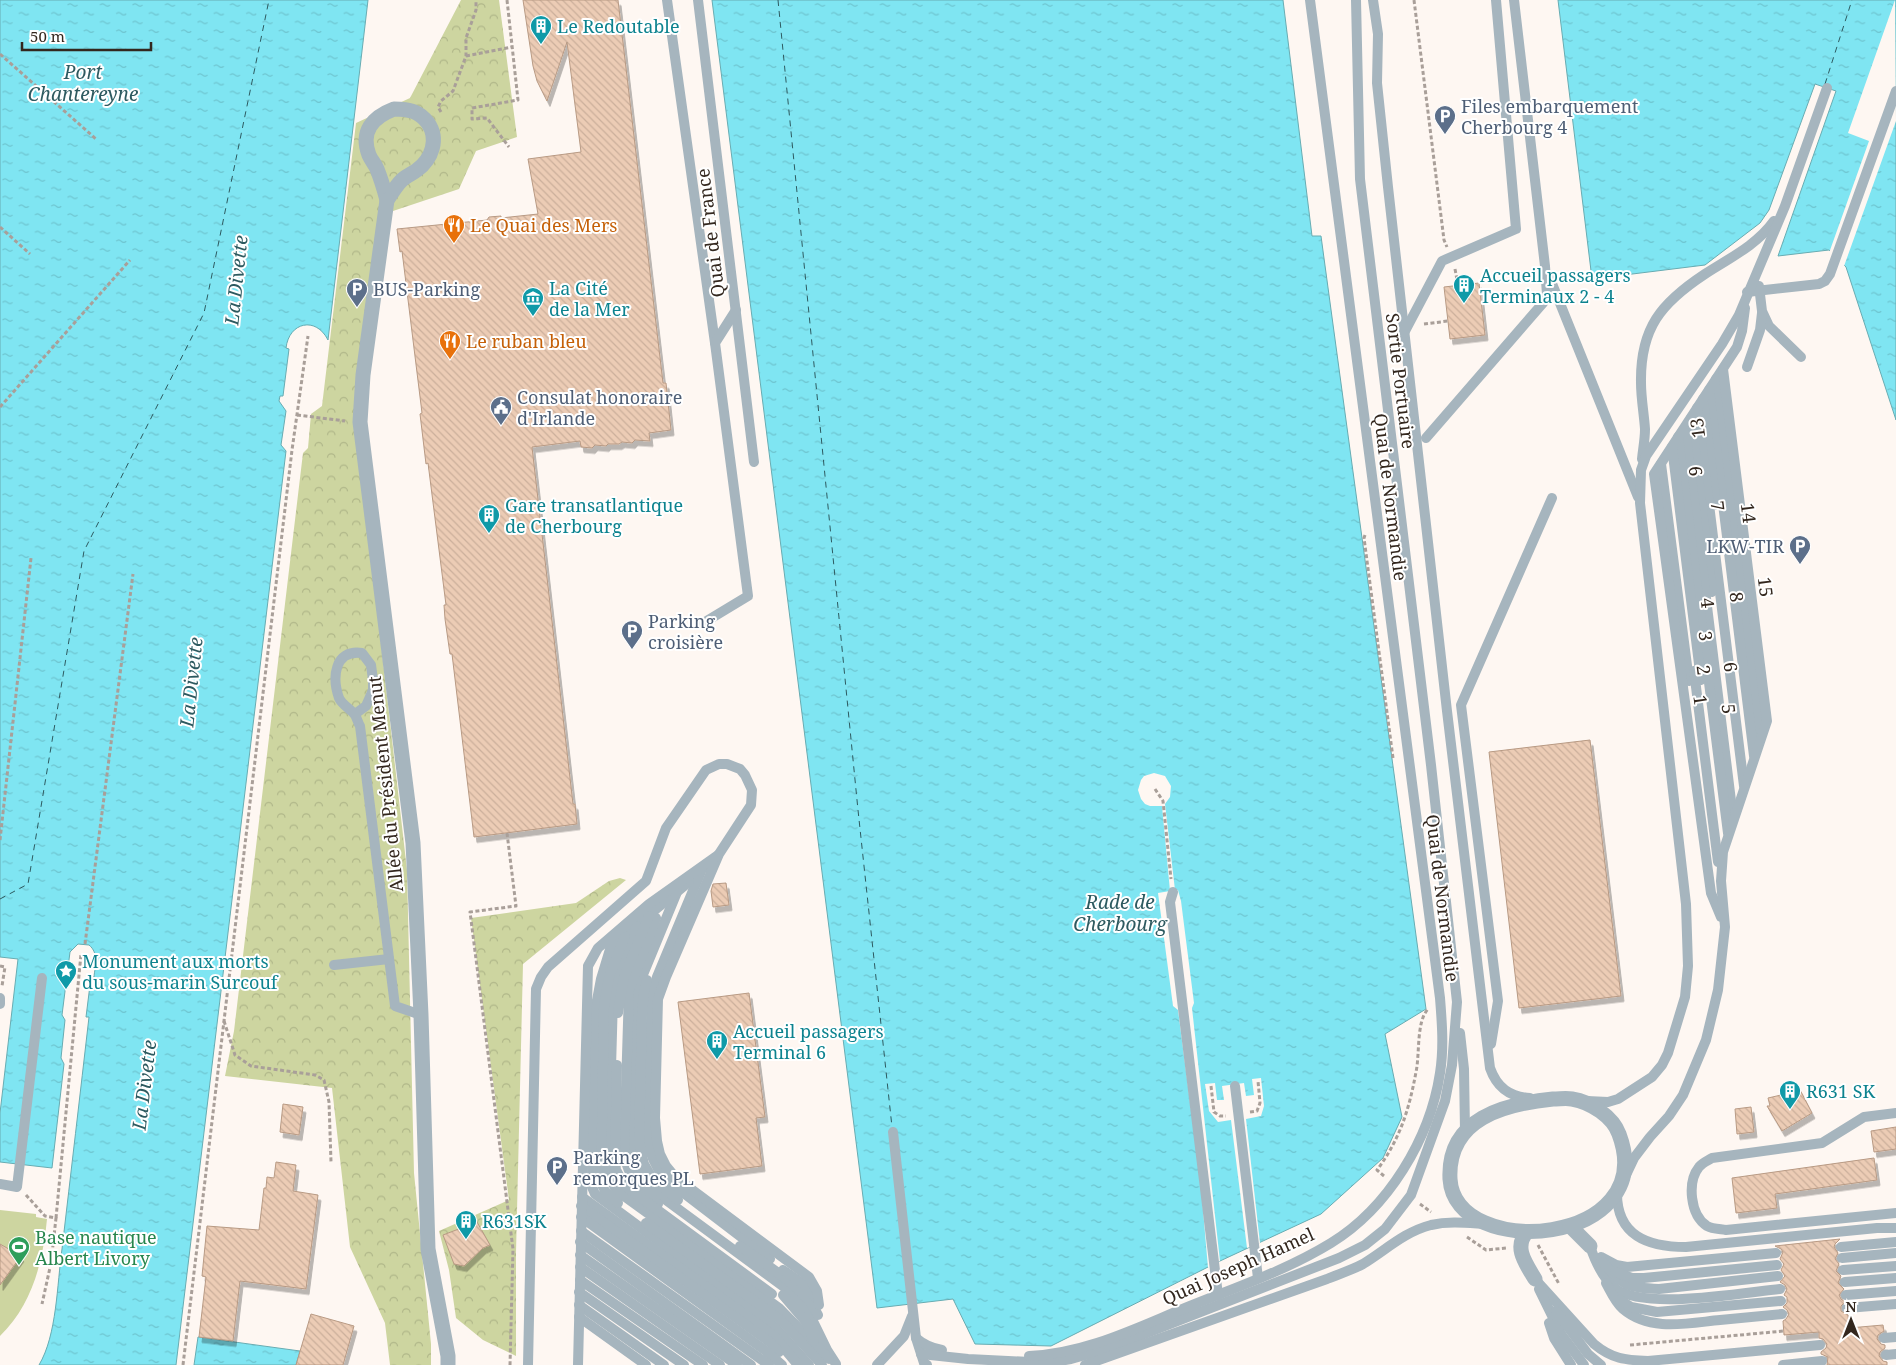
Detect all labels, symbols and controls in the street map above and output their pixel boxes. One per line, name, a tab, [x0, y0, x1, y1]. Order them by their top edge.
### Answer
building icon: Le Redoutable	[529, 14, 553, 45]
place label: Le Redoutable	[557, 14, 680, 38]
scale bar	[22, 20, 151, 52]
text: 50 m	[30, 26, 65, 46]
water label: Port Chantereyne	[28, 59, 138, 107]
place label: Files embarquement Cherbourg 4	[1461, 94, 1638, 139]
parking icon: Files embarquement Cherbourg 4	[1433, 104, 1457, 135]
street label: Quai de France	[690, 167, 730, 299]
restaurant icon: Le Quai des Mers	[442, 213, 466, 244]
place label: Le Quai des Mers	[470, 213, 617, 237]
water label: La Divette	[218, 234, 254, 327]
place label: Accueil passagers Terminaux 2 - 4	[1480, 263, 1631, 308]
building icon: Accueil passagers Terminaux 2 - 4	[1452, 273, 1476, 304]
place label: La Cité de la Mer	[549, 276, 630, 321]
parking icon: BUS-Parking	[345, 277, 369, 308]
place label: BUS-Parking	[373, 277, 480, 301]
museum icon: La Cité de la Mer	[521, 286, 545, 317]
street label: Sortie Portuaire	[1381, 312, 1421, 450]
restaurant icon: Le ruban bleu	[438, 329, 462, 360]
place label: Le ruban bleu	[466, 329, 587, 353]
place label: Consulat honoraire d'Irlande	[517, 385, 682, 430]
public building icon: Consulat honoraire d'Irlande	[489, 395, 513, 426]
street label: Quai de Normandie	[1369, 412, 1413, 582]
street label: 13	[1684, 417, 1710, 439]
street label: 9	[1682, 465, 1708, 477]
place label: Gare transatlantique de Cherbourg	[505, 493, 683, 538]
street label: 7	[1705, 500, 1731, 512]
street label: 14	[1736, 502, 1762, 524]
building icon: Gare transatlantique de Cherbourg	[477, 503, 501, 534]
place label: LKW-TIR	[1706, 534, 1784, 558]
parking icon: LKW-TIR	[1788, 534, 1812, 565]
street label: 15	[1753, 576, 1779, 598]
street label: 8	[1724, 591, 1750, 603]
street label: 4	[1695, 597, 1721, 609]
place label: Parking croisière	[648, 609, 723, 654]
parking icon: Parking croisière	[620, 619, 644, 650]
street label: 3	[1693, 630, 1719, 642]
water label: La Divette	[173, 636, 209, 729]
street label: 6	[1718, 661, 1744, 673]
street label: 2	[1691, 664, 1717, 676]
street label: Allée du Président Menut	[362, 675, 408, 893]
street label: 1	[1688, 693, 1714, 707]
street label: 5	[1716, 703, 1742, 715]
street label: Quai de Normandie	[1421, 813, 1465, 983]
water label: Rade de Cherbourg	[1073, 889, 1168, 937]
place label: Monument aux morts du sous-marin Surcouf	[82, 949, 279, 994]
place icon: Monument aux morts du sous-marin Surcouf	[54, 959, 78, 990]
place label: Accueil passagers Terminal 6	[733, 1019, 884, 1064]
building icon: Accueil passagers Terminal 6	[705, 1029, 729, 1060]
water label: La Divette	[125, 1039, 162, 1132]
building icon: R631 SK	[1778, 1079, 1802, 1110]
place label: R631 SK	[1806, 1079, 1875, 1103]
place label: Parking remorques PL	[573, 1145, 694, 1190]
parking icon: Parking remorques PL	[545, 1155, 569, 1186]
building icon: R631SK	[454, 1209, 478, 1240]
place label: R631SK	[482, 1209, 547, 1233]
street label: Quai Joseph Hamel	[1158, 1222, 1318, 1310]
place label: Base nautique Albert Livory	[35, 1225, 157, 1270]
sports icon: Base nautique Albert Livory	[7, 1235, 31, 1266]
north arrow	[1826, 1295, 1876, 1345]
text: N	[1845, 1297, 1857, 1316]

